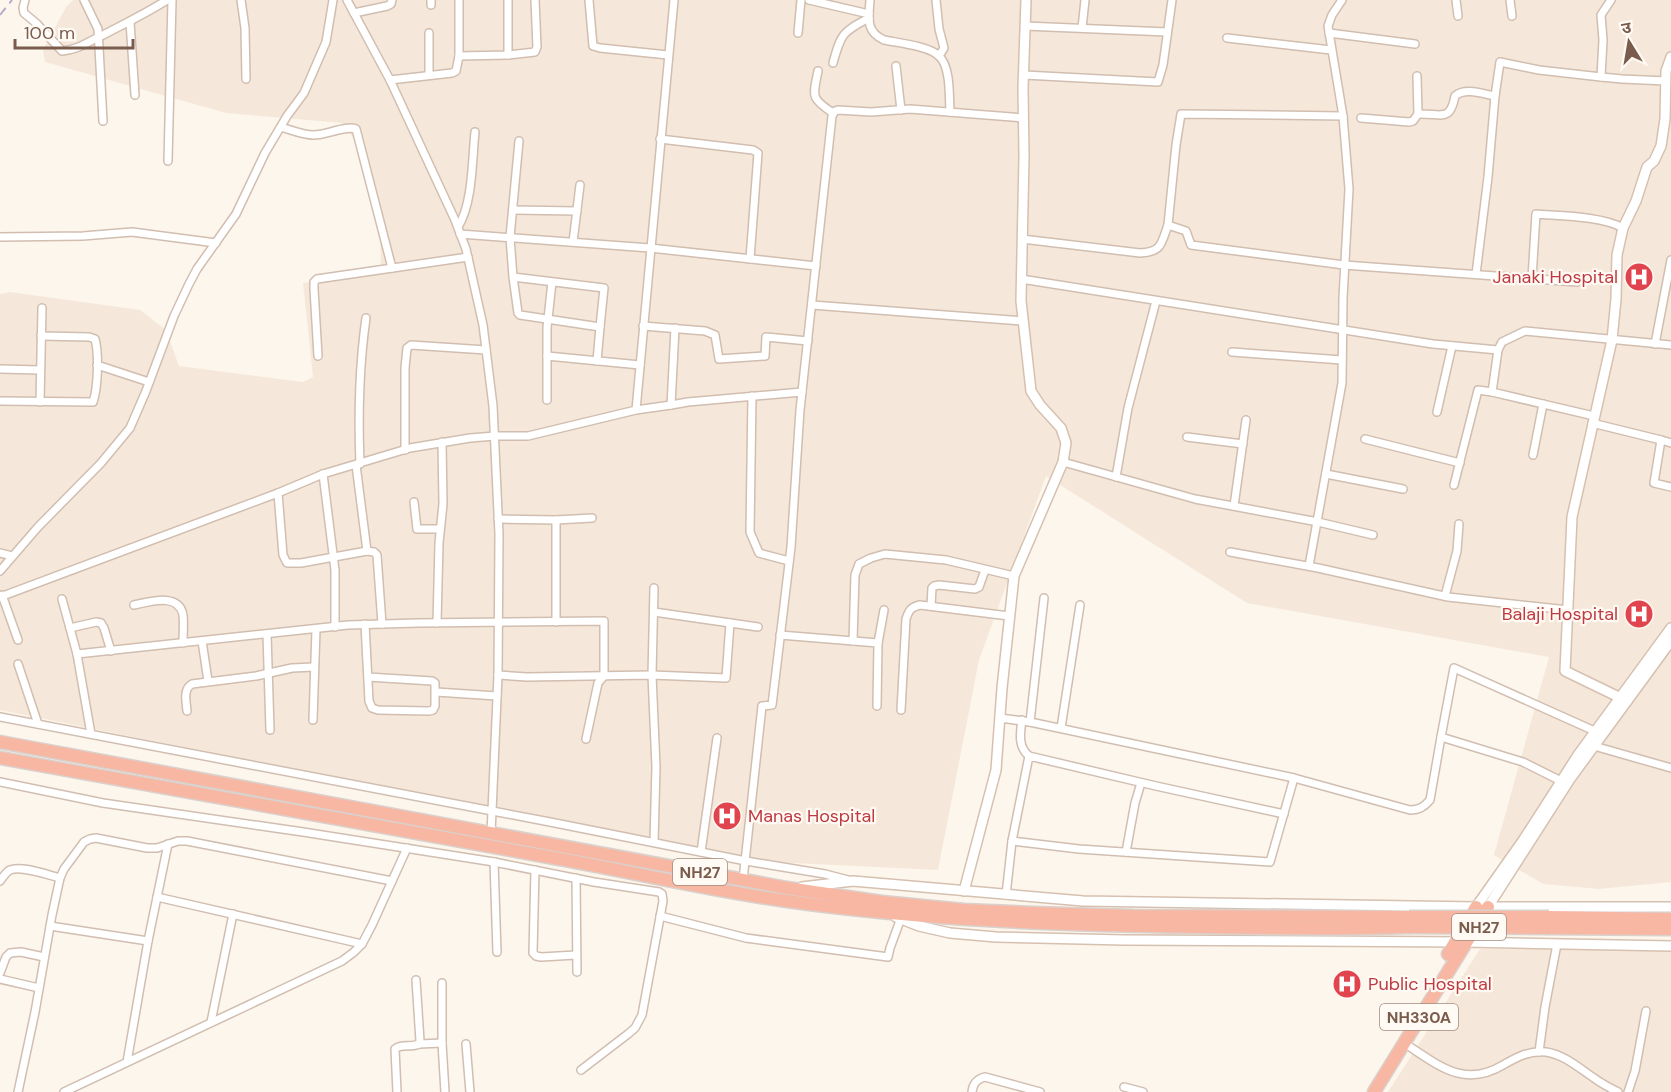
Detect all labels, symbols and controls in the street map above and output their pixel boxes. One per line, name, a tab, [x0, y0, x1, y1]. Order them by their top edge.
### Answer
scale bar	[15, 12, 134, 50]
north arrow	[1599, 12, 1659, 72]
text: उ	[1620, 16, 1633, 39]
text: 100 m	[24, 21, 75, 45]
hospital icon: Janaki Hospital	[1623, 261, 1655, 293]
place label: Janaki Hospital	[1492, 265, 1618, 289]
hospital icon: Balaji Hospital	[1623, 598, 1655, 630]
place label: Balaji Hospital	[1502, 602, 1618, 626]
hospital icon: Manas Hospital	[711, 800, 743, 832]
place label: Manas Hospital	[748, 804, 875, 828]
road number: NH27	[673, 859, 727, 885]
road number: NH27	[1452, 914, 1506, 940]
hospital icon: Public Hospital	[1331, 968, 1363, 1000]
place label: Public Hospital	[1368, 972, 1492, 996]
road number: NH330A	[1380, 1004, 1458, 1030]

